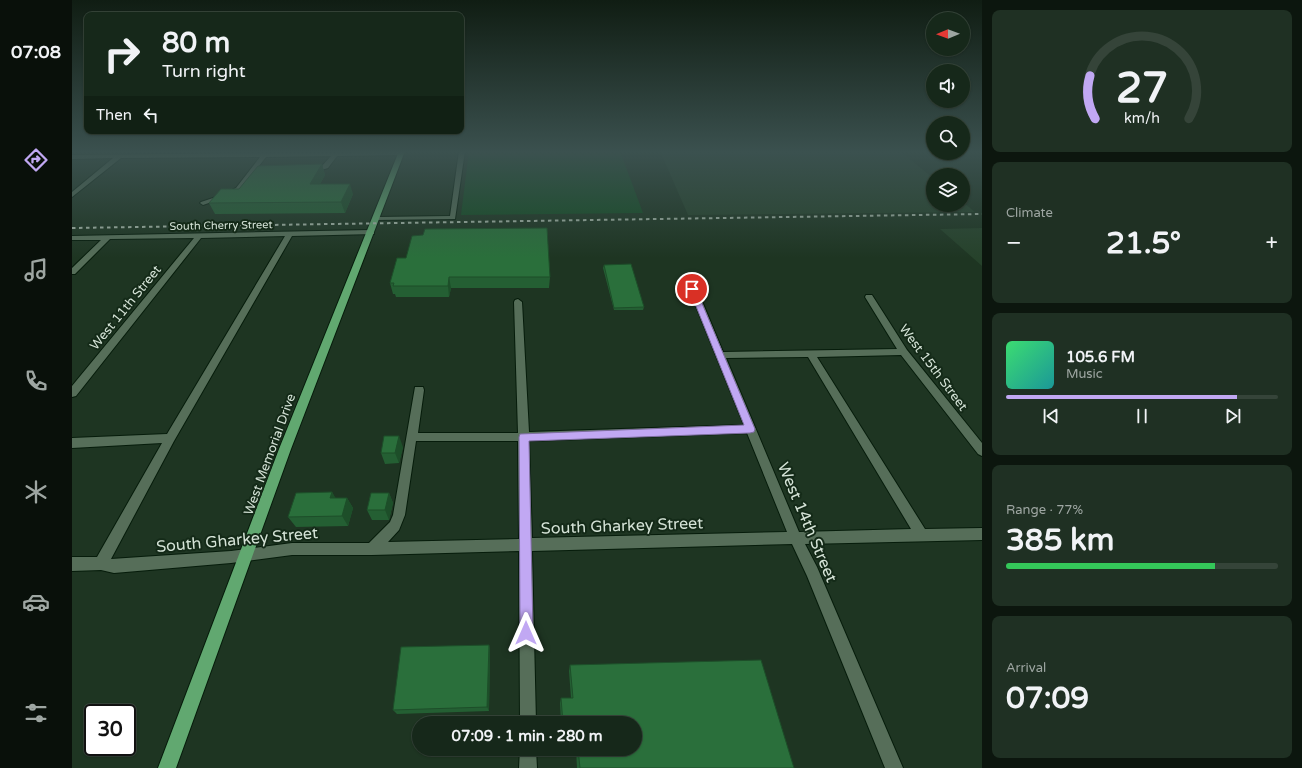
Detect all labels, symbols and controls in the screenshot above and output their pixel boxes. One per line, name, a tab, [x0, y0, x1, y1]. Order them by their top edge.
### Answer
north arrow	[926, 12, 970, 56]
map controls	[926, 12, 970, 212]
text: 80 m	[162, 26, 230, 60]
icon: right	[96, 28, 148, 80]
text: 07:08	[11, 41, 61, 63]
text: Turn right	[162, 60, 246, 82]
button: sound	[926, 64, 970, 108]
text: 27	[1116, 64, 1168, 114]
icon: left	[140, 104, 162, 126]
text: Then	[96, 106, 132, 124]
text: km/h	[1124, 109, 1160, 126]
button: search	[926, 116, 970, 160]
icon: directions	[22, 146, 50, 174]
button: layers	[926, 168, 970, 212]
text: Climate	[1006, 205, 1053, 221]
street label: South Cherry Street	[169, 218, 273, 233]
text: 21.5°	[1106, 225, 1181, 262]
text: −	[1006, 230, 1022, 256]
text: +	[1266, 230, 1278, 256]
icon: music	[22, 256, 50, 284]
street label: West 11th Street	[87, 262, 165, 353]
pin	[675, 272, 709, 306]
icon: arrive	[681, 278, 703, 300]
street label: West 15th Street	[895, 321, 971, 414]
text: 105.6 FM	[1066, 348, 1135, 366]
text: Music	[1066, 366, 1103, 382]
icon: phone	[22, 367, 50, 395]
street label: West Memorial Drive	[241, 391, 299, 517]
icon: previous	[1040, 405, 1062, 427]
icon: pause	[1131, 405, 1153, 427]
icon: next	[1222, 405, 1244, 427]
street label: West 14th Street	[773, 459, 841, 585]
icon: climate	[22, 478, 50, 506]
text: Range · 77%	[1006, 502, 1083, 518]
street label: South Gharkey Street	[541, 513, 704, 539]
text: 385 km	[1006, 522, 1114, 559]
street label: South Gharkey Street	[155, 523, 319, 557]
icon: car	[22, 588, 50, 616]
position arrow	[505, 612, 547, 654]
text: Arrival	[1006, 660, 1046, 676]
text: 07:09	[1006, 680, 1089, 717]
icon: filters	[22, 699, 50, 727]
speed limit sign: 30	[84, 704, 136, 756]
text: 07:09 · 1 min · 280 m	[452, 727, 602, 745]

